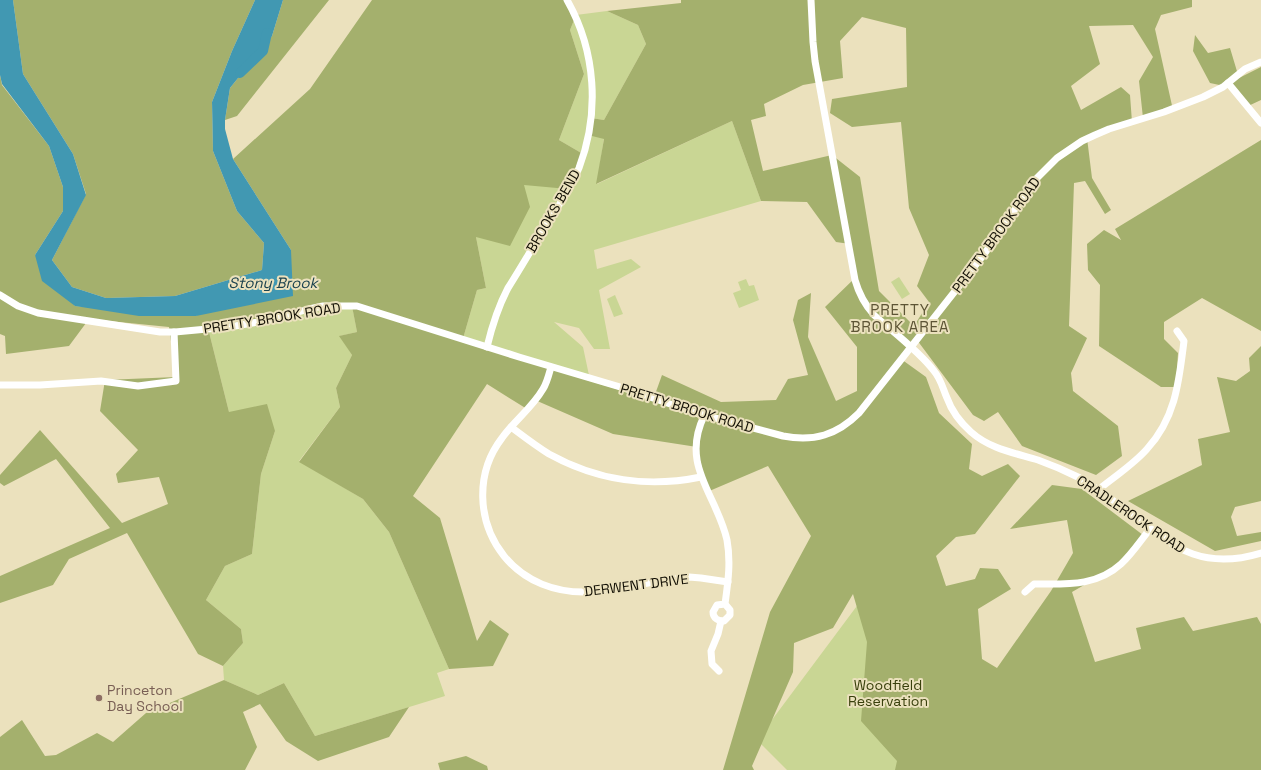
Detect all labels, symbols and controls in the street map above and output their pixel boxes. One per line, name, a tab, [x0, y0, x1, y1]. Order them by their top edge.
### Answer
street label: BROOKS BEND	[522, 166, 584, 256]
street label: PRETTY BROOK ROAD	[948, 174, 1044, 296]
water label: Stony Brook	[228, 273, 319, 292]
street label: PRETTY BROOK ROAD	[202, 298, 342, 338]
district label: PRETTY BROOK AREA	[850, 300, 950, 336]
street label: PRETTY BROOK ROAD	[618, 379, 756, 437]
street label: CRADLEROCK ROAD	[1073, 471, 1189, 557]
street label: DERWENT DRIVE	[583, 570, 689, 600]
park label: Woodfield Reservation	[848, 676, 928, 710]
place label: Princeton Day School	[107, 681, 183, 715]
marker: Princeton Day School	[94, 693, 104, 703]

